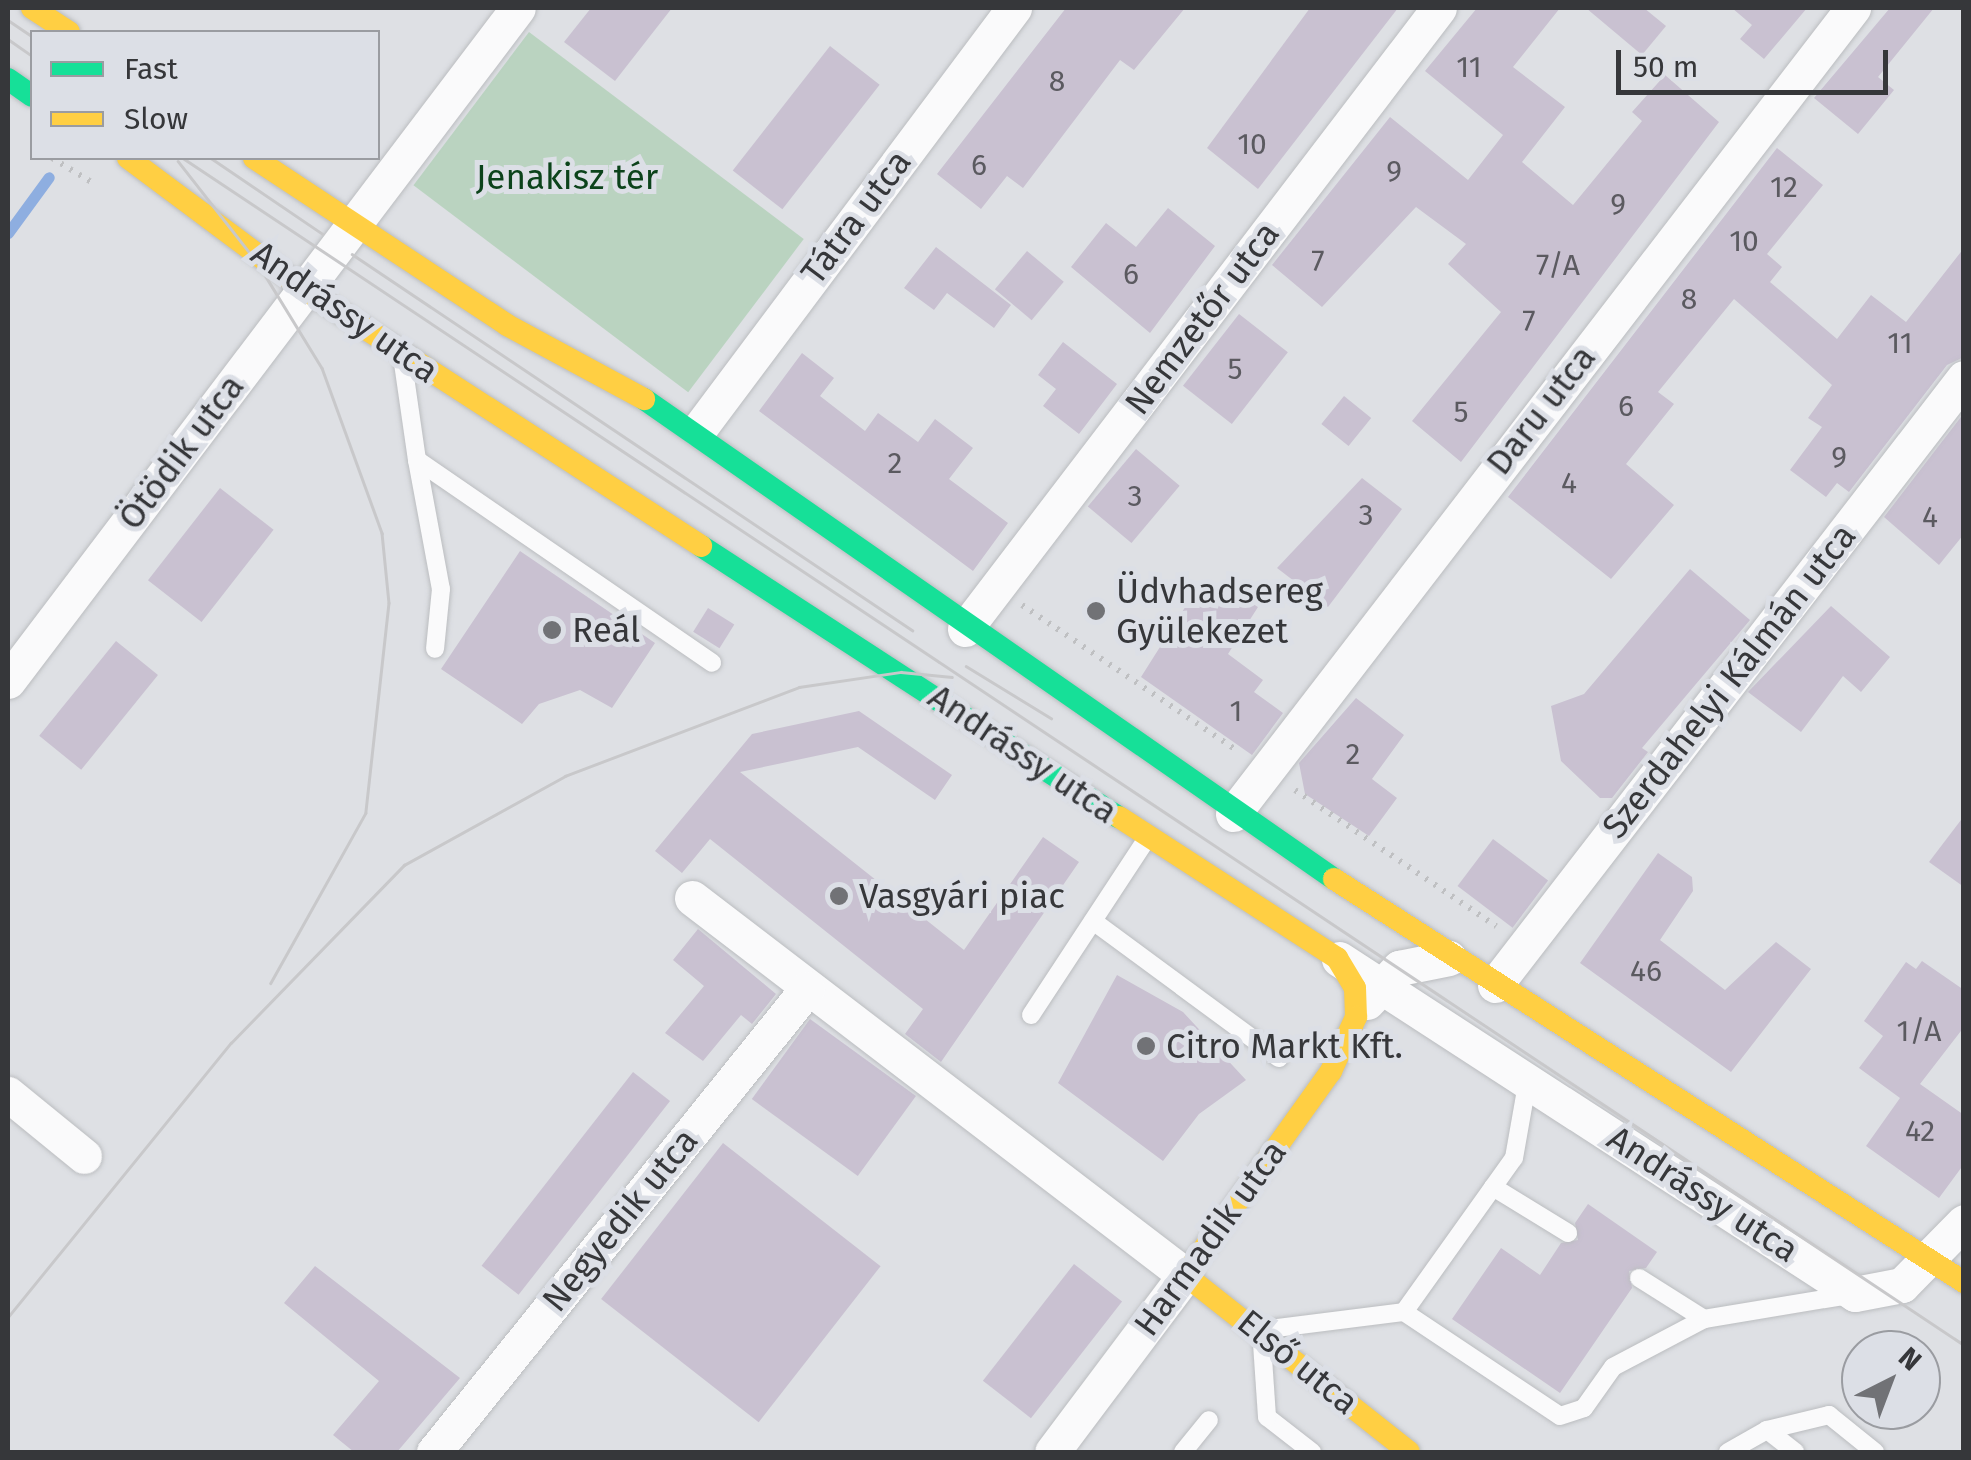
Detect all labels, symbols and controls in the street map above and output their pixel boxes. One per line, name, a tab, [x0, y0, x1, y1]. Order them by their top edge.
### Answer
legend	[30, 30, 380, 160]
scale bar	[1621, 30, 1894, 92]
house number: 11	[1456, 49, 1482, 85]
text: 50 m	[1633, 49, 1698, 85]
text: Fast	[124, 51, 178, 87]
house number: 8	[1049, 63, 1065, 99]
text: Slow	[124, 101, 188, 137]
house number: 10	[1237, 126, 1267, 162]
street label: Tátra utca	[792, 142, 920, 292]
house number: 6	[971, 147, 987, 183]
house number: 9	[1386, 153, 1402, 189]
park label: Jenakisz tér	[476, 156, 658, 198]
house number: 12	[1770, 169, 1798, 205]
house number: 9	[1610, 186, 1626, 222]
street label: Nemzetőr utca	[1116, 213, 1288, 423]
house number: 10	[1729, 223, 1759, 259]
street label: Andrássy utca	[243, 232, 447, 392]
house number: 7	[1311, 243, 1325, 279]
house number: 7/A	[1536, 247, 1580, 283]
house number: 6	[1123, 256, 1139, 292]
house number: 8	[1681, 281, 1697, 317]
house number: 7	[1522, 303, 1536, 339]
house number: 11	[1887, 325, 1913, 361]
street label: Daru utca	[1478, 337, 1604, 483]
house number: 5	[1227, 351, 1243, 387]
street label: Ötödik utca	[109, 366, 253, 538]
house number: 6	[1618, 388, 1634, 424]
house number: 5	[1453, 394, 1469, 430]
house number: 9	[1831, 439, 1847, 475]
house number: 2	[888, 445, 902, 481]
house number: 4	[1561, 465, 1577, 501]
house number: 3	[1128, 478, 1142, 514]
house number: 3	[1359, 497, 1373, 533]
house number: 4	[1922, 499, 1938, 535]
street label: Szerdahelyi Kálmán utca	[1593, 516, 1865, 846]
place label: Üdvhadsereg Gyülekezet	[1116, 570, 1323, 652]
marker: Üdvhadsereg Gyülekezet	[1085, 600, 1107, 622]
place label: Reál	[572, 609, 640, 651]
marker: Reál	[541, 619, 563, 641]
street label: Andrássy utca	[921, 675, 1125, 833]
house number: 1	[1230, 693, 1242, 729]
house number: 2	[1346, 736, 1360, 772]
place label: Vasgyári piac	[859, 875, 1065, 917]
marker: Vasgyári piac	[828, 885, 850, 907]
house number: 46	[1630, 953, 1662, 989]
house number: 1/A	[1897, 1013, 1941, 1049]
place label: Citro Markt Kft.	[1166, 1025, 1403, 1067]
marker: Citro Markt Kft.	[1135, 1035, 1157, 1057]
house number: 42	[1905, 1113, 1935, 1149]
street label: Andrássy utca	[1600, 1117, 1806, 1271]
street label: Negyedik utca	[533, 1120, 707, 1320]
street label: Harmadik utca	[1125, 1132, 1295, 1344]
street label: Első utca	[1229, 1301, 1367, 1423]
north arrow	[1841, 1330, 1941, 1430]
text: N	[1892, 1340, 1928, 1377]

